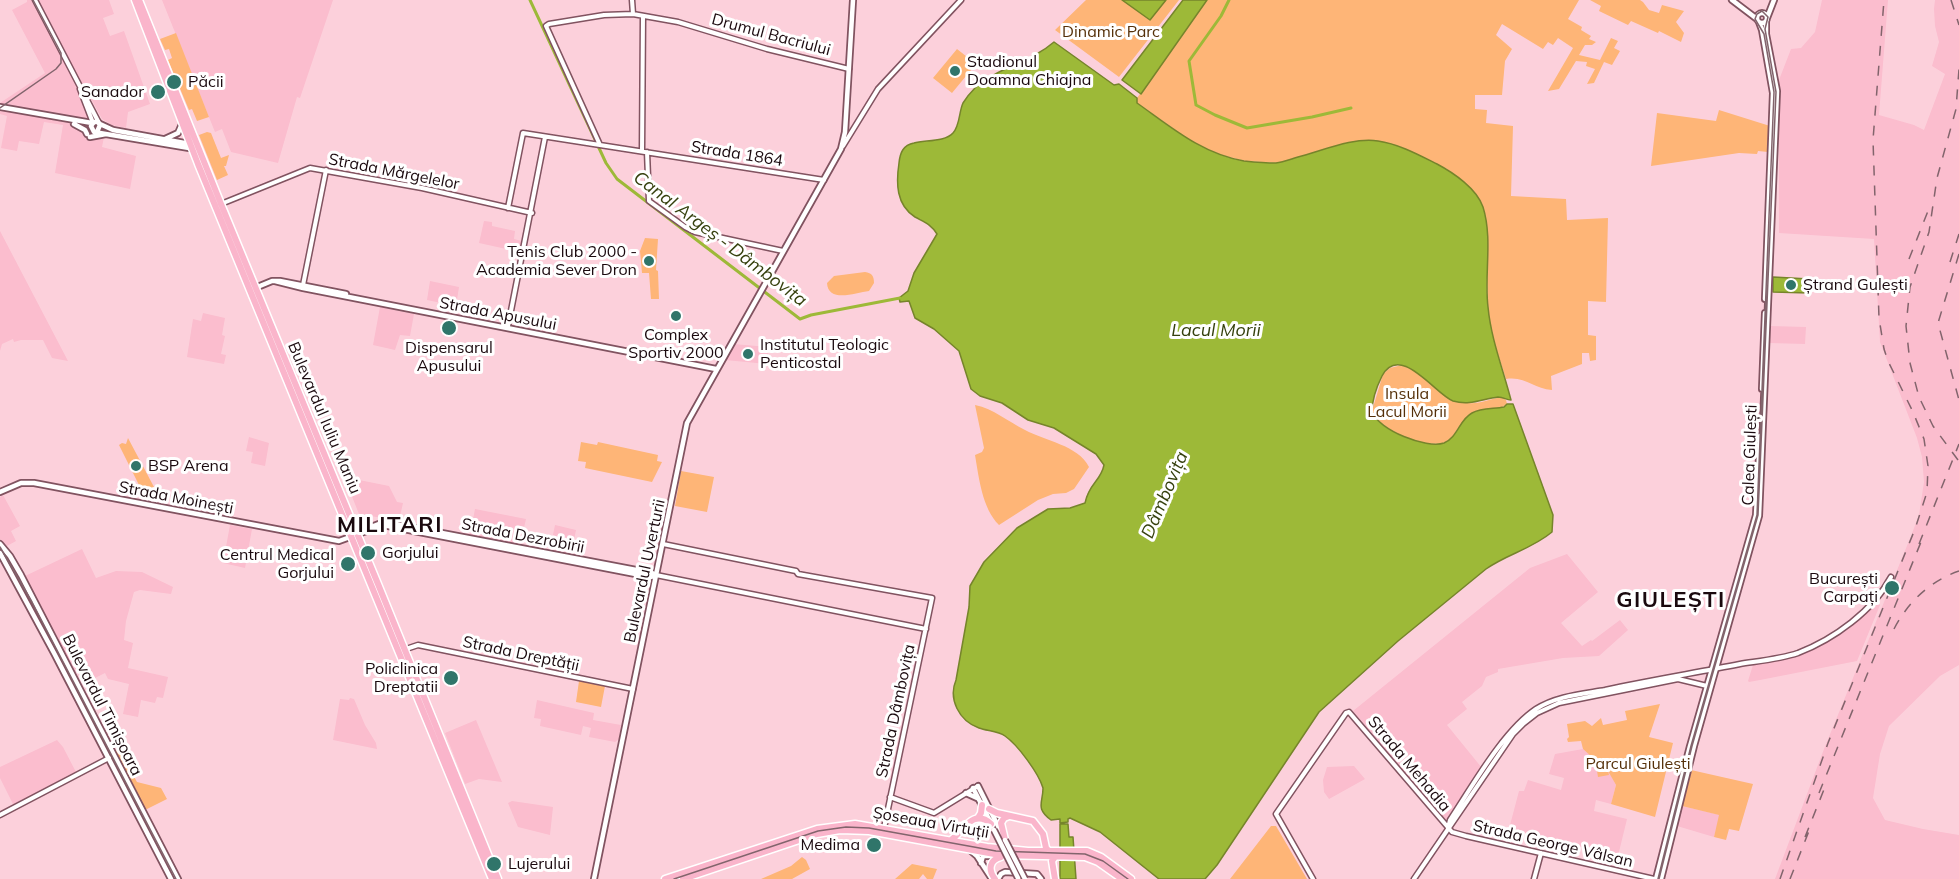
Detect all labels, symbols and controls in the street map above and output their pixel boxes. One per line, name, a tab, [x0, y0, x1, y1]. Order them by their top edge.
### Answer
street label: Drumul Bacriului	[709, 10, 833, 60]
park label: Dinamic Parc	[1062, 22, 1160, 42]
place label: Stadionul Doamna Chiajna	[967, 52, 1091, 90]
marker: Stadionul Doamna Chiajna	[948, 64, 962, 78]
place label: Păcii	[188, 72, 224, 92]
marker: Păcii	[165, 73, 183, 91]
place label: Sanador	[81, 82, 144, 102]
marker: Sanador	[149, 83, 167, 101]
street label: Strada 1864	[690, 137, 784, 171]
street label: Strada Mărgelelor	[327, 150, 461, 194]
water label: Canal Argeș - Dâmbovița	[629, 167, 811, 311]
place label: Tenis Club 2000 - Academia Sever Dron	[476, 242, 637, 280]
marker: Tenis Club 2000 - Academia Sever Dron	[642, 254, 656, 268]
place label: Ștrand Gulești	[1803, 275, 1908, 295]
marker: Ștrand Gulești	[1784, 278, 1798, 292]
street label: Strada Apusului	[438, 293, 558, 335]
marker: Complex Sportiv 2000	[669, 309, 683, 323]
marker: Dispensarul Apusului	[440, 319, 458, 337]
water label: Lacul Morii	[1171, 320, 1261, 342]
place label: Complex Sportiv 2000	[628, 325, 724, 363]
place label: Institutul Teologic Penticostal	[760, 335, 889, 373]
place label: Dispensarul Apusului	[405, 338, 493, 376]
street label: Bulevardul Iuliu Maniu	[283, 339, 365, 497]
marker: Institutul Teologic Penticostal	[741, 347, 755, 361]
park label: Insula Lacul Morii	[1367, 384, 1447, 422]
street label: Calea Giulești	[1739, 404, 1761, 506]
water label: Dâmbovița	[1137, 448, 1193, 542]
place label: BSP Arena	[148, 456, 229, 476]
marker: BSP Arena	[129, 459, 143, 473]
street label: Strada Moinești	[117, 477, 235, 519]
street label: Bulevardul Uverturii	[620, 497, 670, 645]
district label: MILITARI	[337, 512, 443, 538]
street label: Strada Dezrobirii	[460, 515, 586, 557]
place label: Gorjului	[382, 543, 439, 563]
marker: Gorjului	[359, 544, 377, 562]
place label: Centrul Medical Gorjului	[220, 545, 334, 583]
marker: Centrul Medical Gorjului	[339, 555, 357, 573]
place label: București Carpați	[1809, 569, 1878, 607]
marker: București Carpați	[1883, 579, 1901, 597]
district label: GIULEȘTI	[1616, 587, 1726, 613]
street label: Bulevardul Timișoara	[58, 631, 146, 779]
street label: Strada Dreptății	[461, 632, 581, 676]
street label: Strada Dâmbovița	[872, 643, 920, 779]
place label: Policlinica Dreptatii	[365, 659, 438, 697]
marker: Policlinica Dreptatii	[442, 669, 460, 687]
street label: Strada Mehadia	[1364, 712, 1454, 816]
park label: Parcul Giulești	[1586, 754, 1690, 774]
street label: Șoseaua Virtuții	[871, 803, 991, 843]
street label: Strada George Vâlsan	[1471, 816, 1635, 872]
place label: Medima	[801, 835, 860, 855]
marker: Medima	[865, 836, 883, 854]
place label: Lujerului	[508, 854, 570, 874]
marker: Lujerului	[485, 855, 503, 873]

